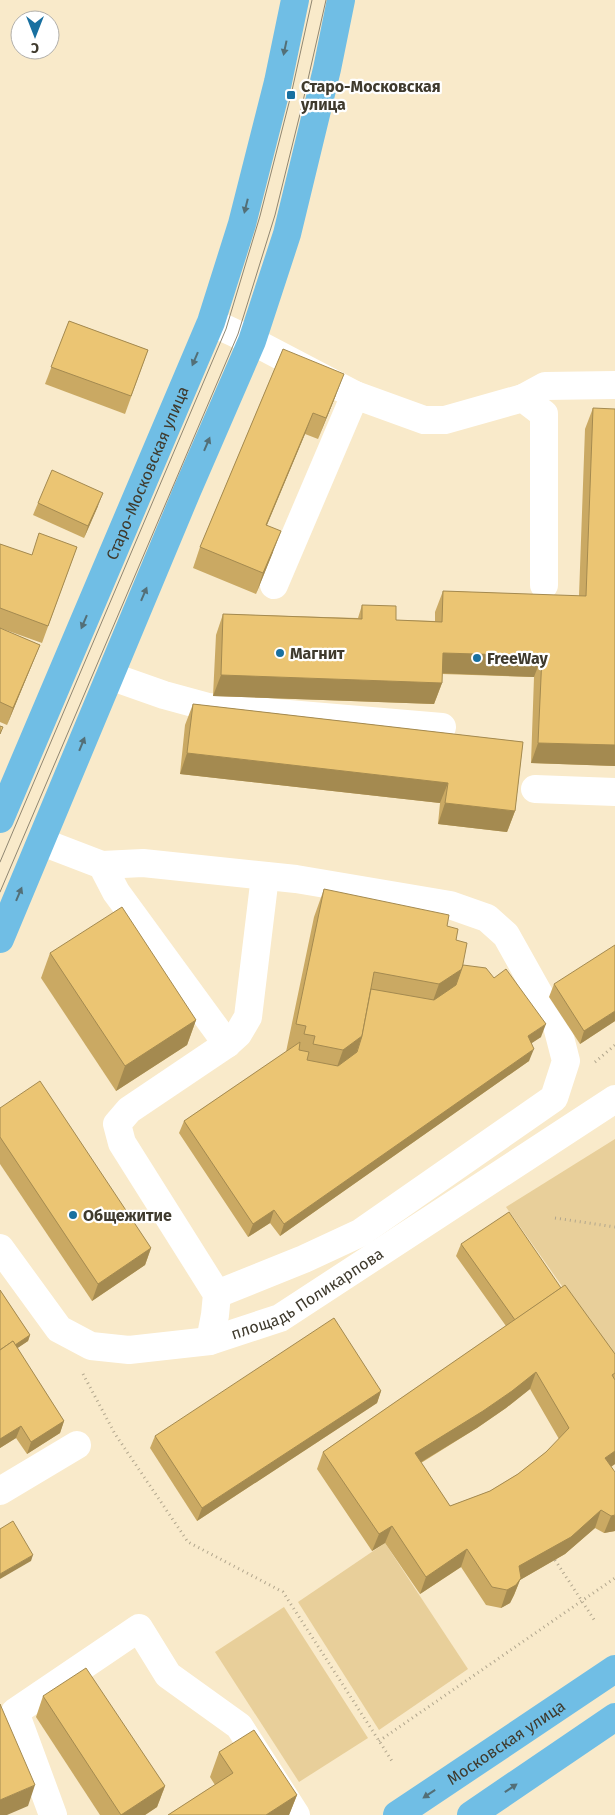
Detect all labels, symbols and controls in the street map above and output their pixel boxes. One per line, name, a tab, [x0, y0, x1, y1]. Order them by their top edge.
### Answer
north arrow	[10, 10, 60, 60]
text: С	[31, 39, 39, 56]
one-way arrow	[281, 40, 289, 55]
place label: Старо-Московская улица	[300, 77, 441, 114]
marker: Старо-Московская улица	[285, 89, 297, 101]
one-way arrow	[242, 198, 250, 213]
one-way arrow	[191, 352, 199, 367]
street label: Старо-Московская улица	[102, 383, 192, 563]
one-way arrow	[204, 437, 212, 451]
one-way arrow	[140, 586, 148, 601]
one-way arrow	[79, 615, 87, 629]
place label: Магнит	[290, 644, 345, 663]
marker: Магнит	[274, 647, 286, 659]
place label: FreeWay	[487, 649, 548, 668]
marker: FreeWay	[471, 652, 483, 664]
one-way arrow	[78, 736, 86, 751]
one-way arrow	[16, 887, 24, 901]
place label: Общежитие	[83, 1206, 172, 1225]
marker: Общежитие	[67, 1209, 79, 1221]
street label: площадь Поликарпова	[229, 1244, 387, 1343]
street label: Московская улица	[443, 1696, 569, 1788]
one-way arrow	[504, 1783, 518, 1792]
one-way arrow	[423, 1789, 436, 1798]

